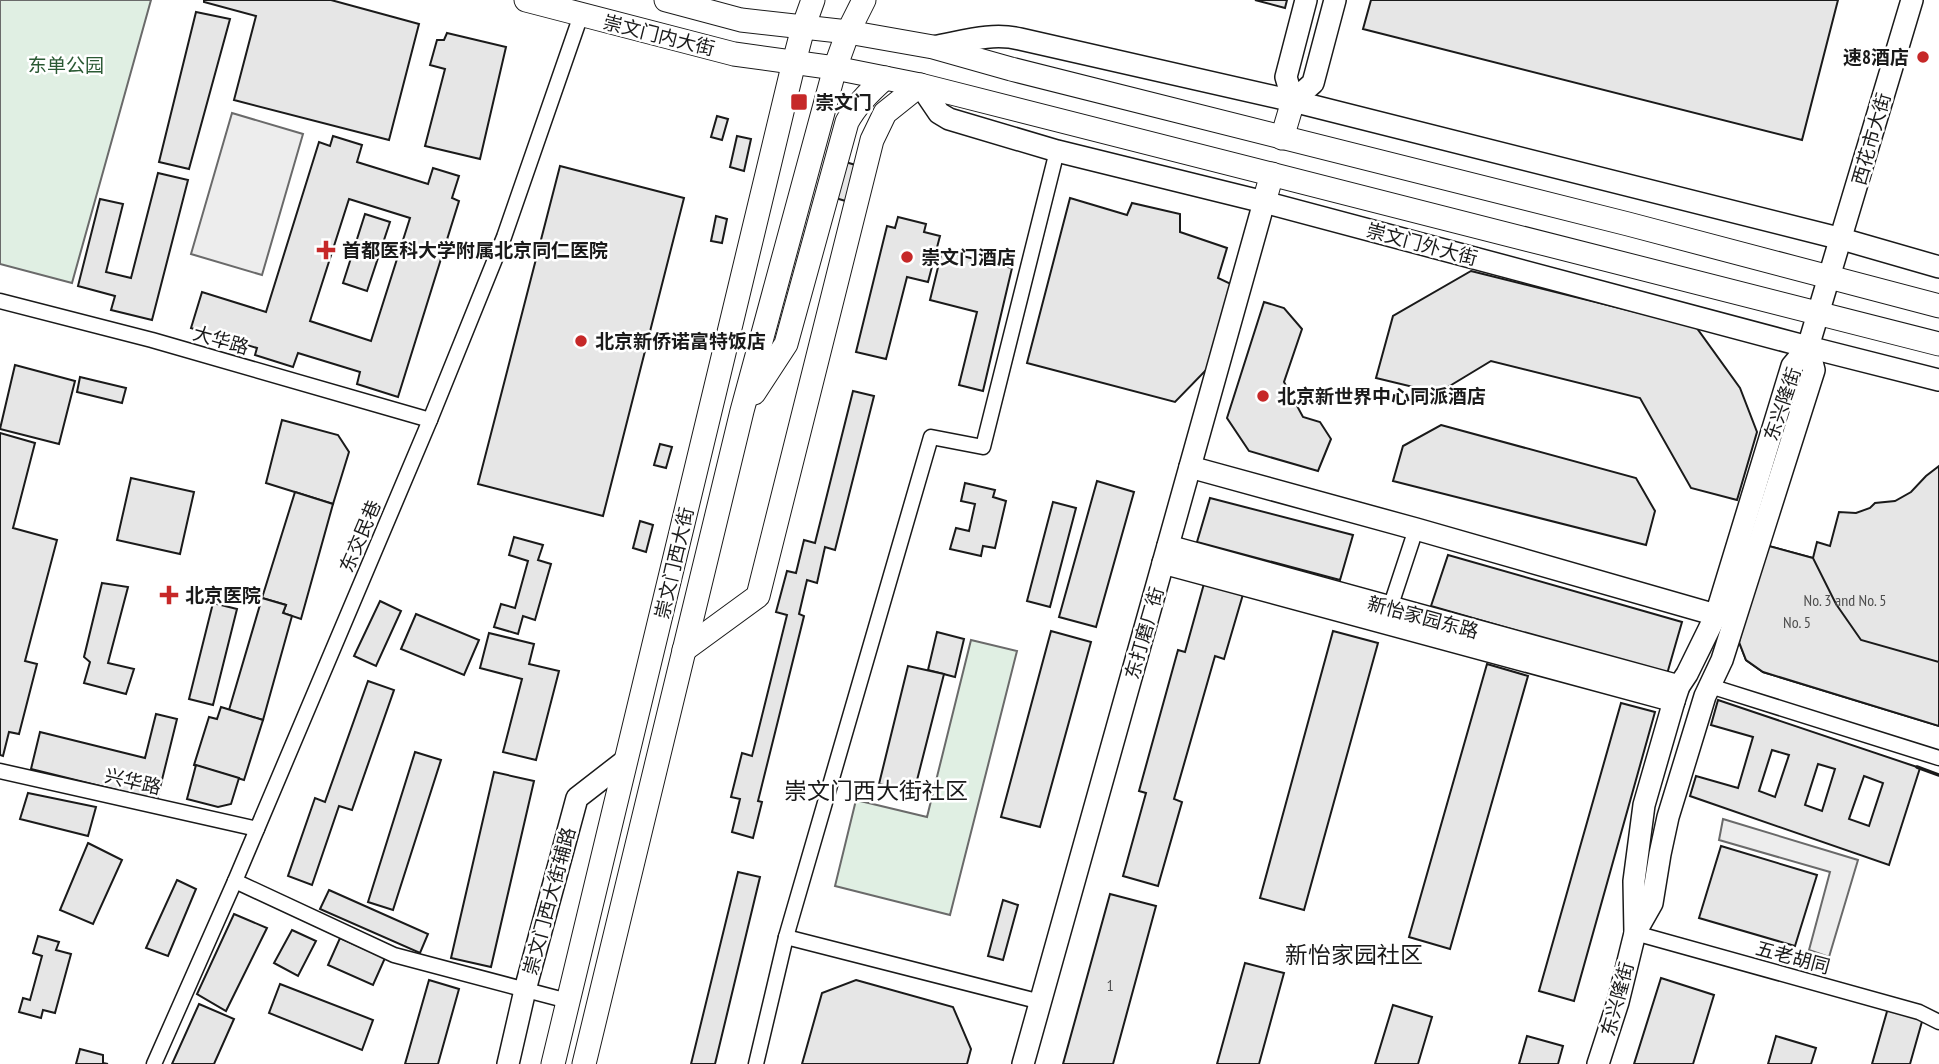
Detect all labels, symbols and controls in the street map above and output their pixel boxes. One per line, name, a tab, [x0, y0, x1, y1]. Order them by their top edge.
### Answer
street label: 崇文门内大街	[601, 10, 717, 60]
place label: 速8酒店	[1843, 45, 1909, 69]
marker: 速8酒店	[1915, 49, 1931, 65]
park label: 东单公园	[28, 53, 104, 77]
place label: 崇文门	[815, 90, 872, 114]
street label: 西花市大街	[1846, 90, 1896, 188]
marker: 崇文门	[789, 92, 809, 112]
street label: 崇文门外大街	[1364, 218, 1480, 270]
place label: 首都医科大学附属北京同仁医院	[342, 238, 608, 262]
marker: 首都医科大学附属北京同仁医院	[316, 240, 336, 260]
place label: 崇文门酒店	[921, 245, 1016, 269]
marker: 崇文门酒店	[899, 249, 915, 265]
street label: 大华路	[190, 321, 252, 359]
place label: 北京新侨诺富特饭店	[595, 329, 766, 353]
marker: 北京新侨诺富特饭店	[573, 333, 589, 349]
street label: 东兴隆街	[1758, 364, 1806, 444]
place label: 北京新世界中心同派酒店	[1277, 384, 1486, 408]
marker: 北京新世界中心同派酒店	[1255, 388, 1271, 404]
street label: 东交民巷	[334, 496, 386, 576]
street label: 崇文门西大街	[649, 505, 699, 621]
place label: 北京医院	[185, 583, 261, 607]
street label: 东打磨厂街	[1119, 584, 1169, 682]
marker: 北京医院	[159, 585, 179, 605]
house number: No. 3 and No. 5	[1804, 590, 1886, 610]
street label: 新怡家园东路	[1365, 591, 1481, 643]
house number: No. 5	[1783, 612, 1811, 632]
street label: 兴华路	[103, 763, 163, 799]
district label: 崇文门西大街社区	[784, 776, 968, 805]
street label: 崇文门西大街辅路	[518, 824, 580, 978]
street label: 五老胡同	[1753, 936, 1833, 978]
district label: 新怡家园社区	[1285, 940, 1423, 969]
street label: 东兴隆街	[1596, 959, 1638, 1039]
house number: 1	[1106, 975, 1114, 995]

